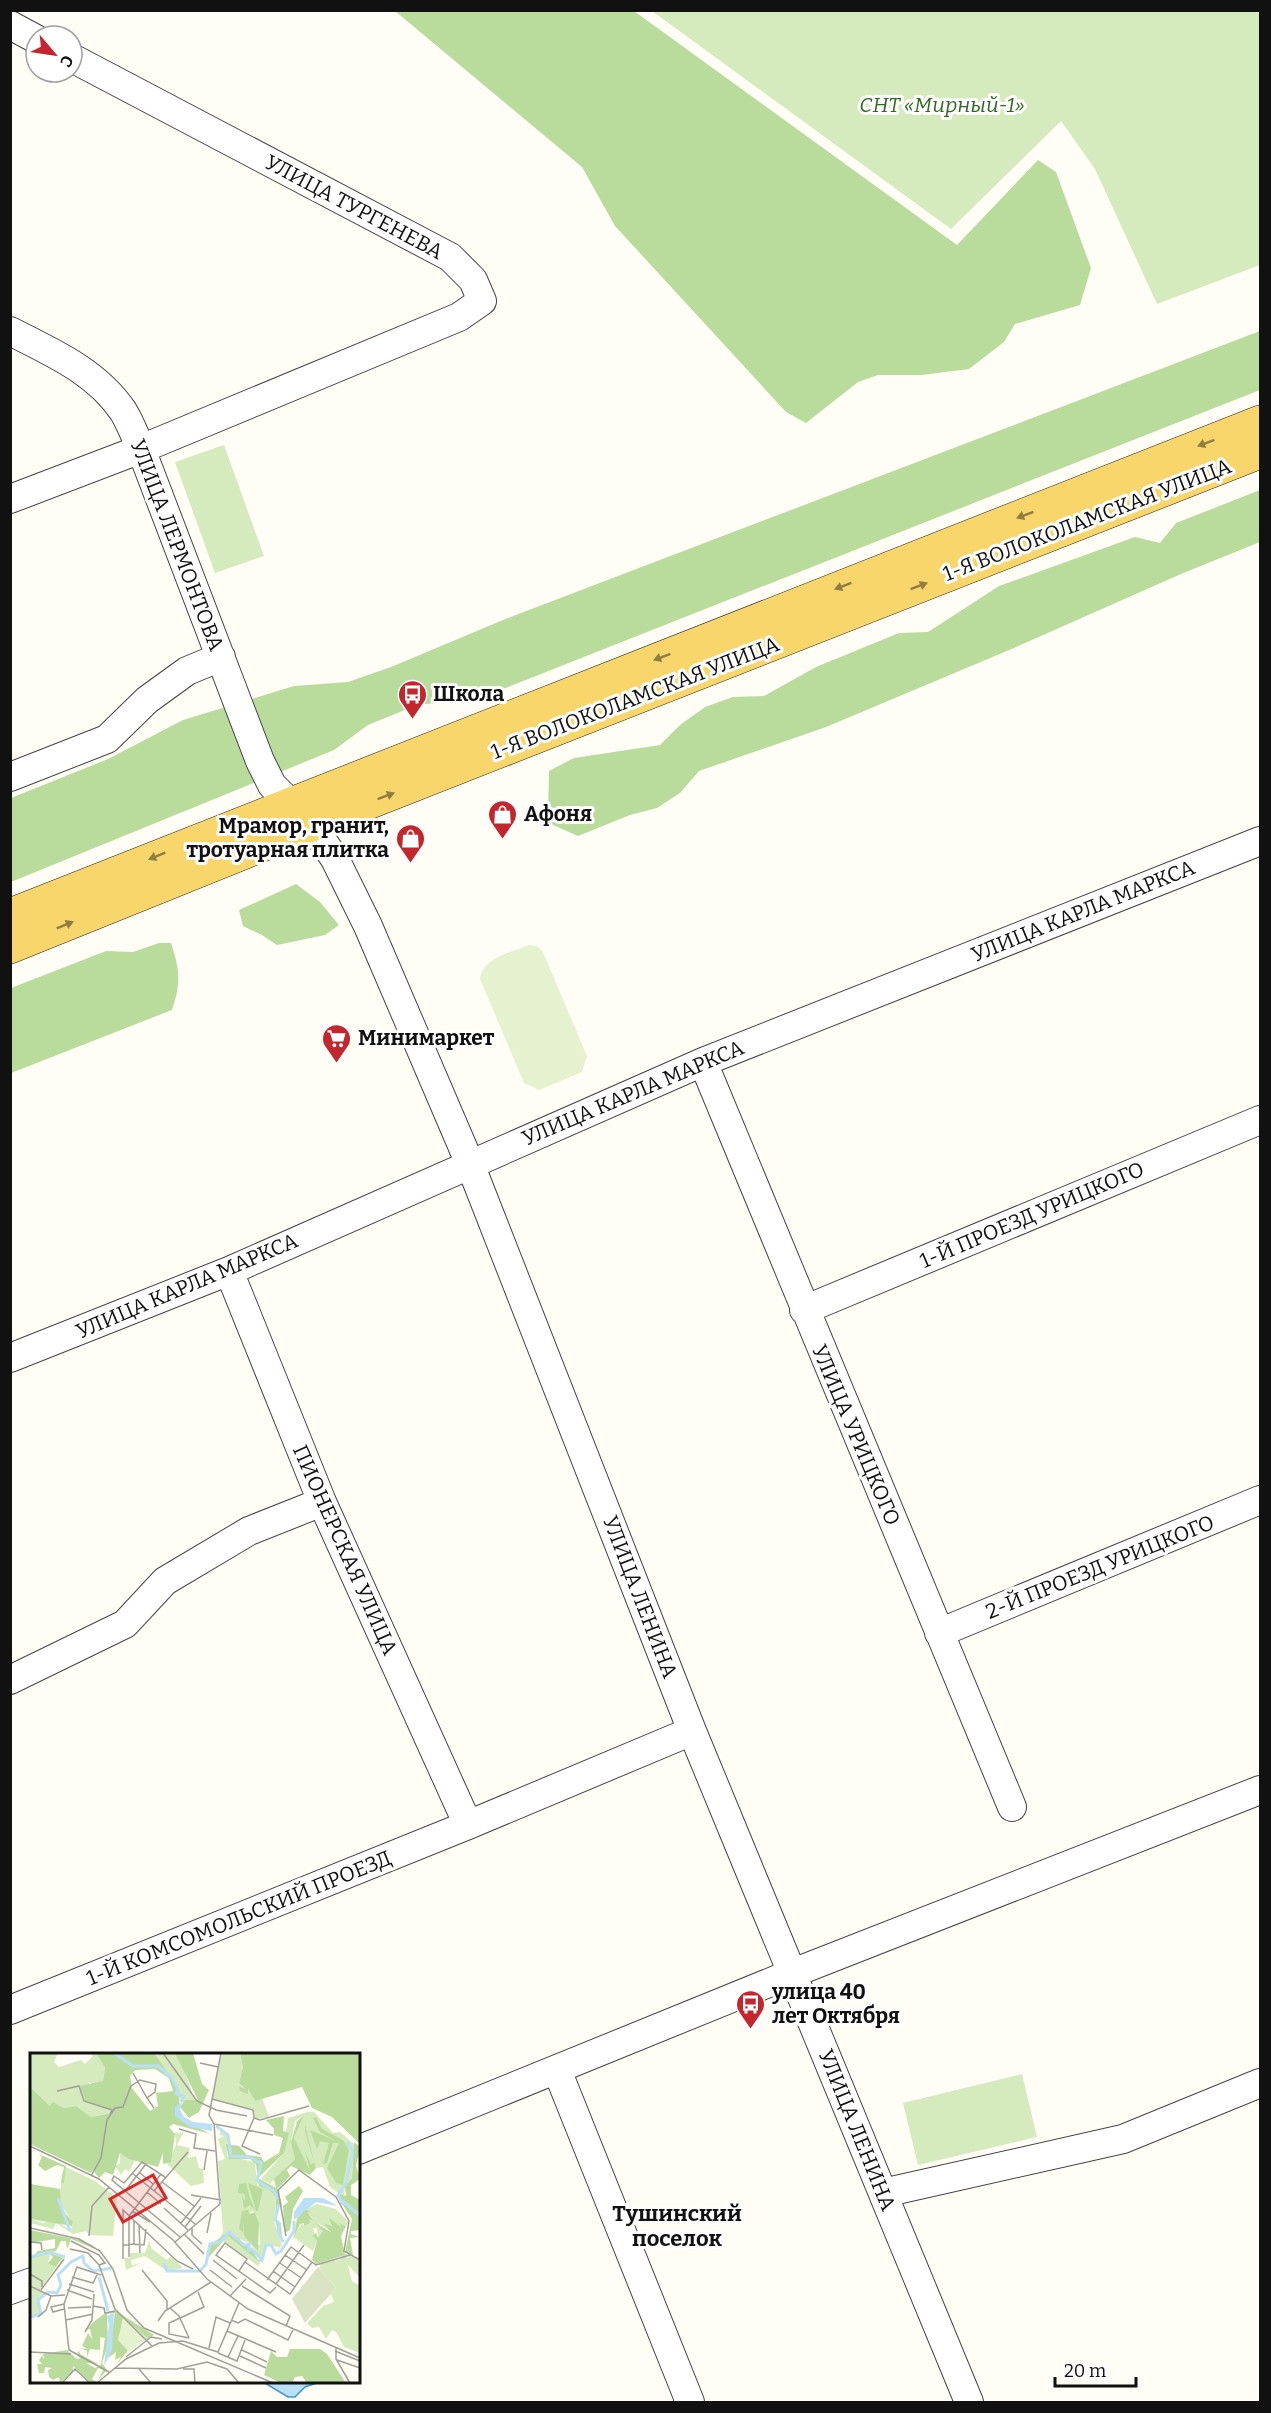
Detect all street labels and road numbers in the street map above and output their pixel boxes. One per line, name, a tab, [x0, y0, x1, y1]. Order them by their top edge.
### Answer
street label: УЛИЦА ТУРГЕНЕВА	[260, 149, 448, 265]
street label: УЛИЦА ЛЕРМОНТОВА	[125, 435, 229, 655]
street label: 1-Я ВОЛОКОЛАМСКАЯ УЛИЦА	[939, 453, 1235, 587]
street label: 1-Я ВОЛОКОЛАМСКАЯ УЛИЦА	[487, 631, 783, 765]
street label: УЛИЦА КАРЛА МАРКСА	[968, 854, 1199, 968]
street label: УЛИЦА КАРЛА МАРКСА	[518, 1034, 748, 1152]
street label: 1-Й ПРОЕЗД УРИЦКОГО	[916, 1156, 1148, 1274]
street label: УЛИЦА КАРЛА МАРКСА	[72, 1227, 302, 1345]
street label: УЛИЦА УРИЦКОГО	[806, 1341, 906, 1529]
street label: ПИОНЕРСКАЯ УЛИЦА	[287, 1441, 403, 1659]
street label: 2-Й ПРОЕЗД УРИЦКОГО	[982, 1509, 1218, 1625]
street label: УЛИЦА ЛЕНИНА	[597, 1512, 683, 1682]
street label: 1-Й КОМСОМОЛЬСКИЙ ПРОЕЗД	[83, 1845, 395, 1991]
street label: УЛИЦА ЛЕНИНА	[813, 2045, 901, 2215]

